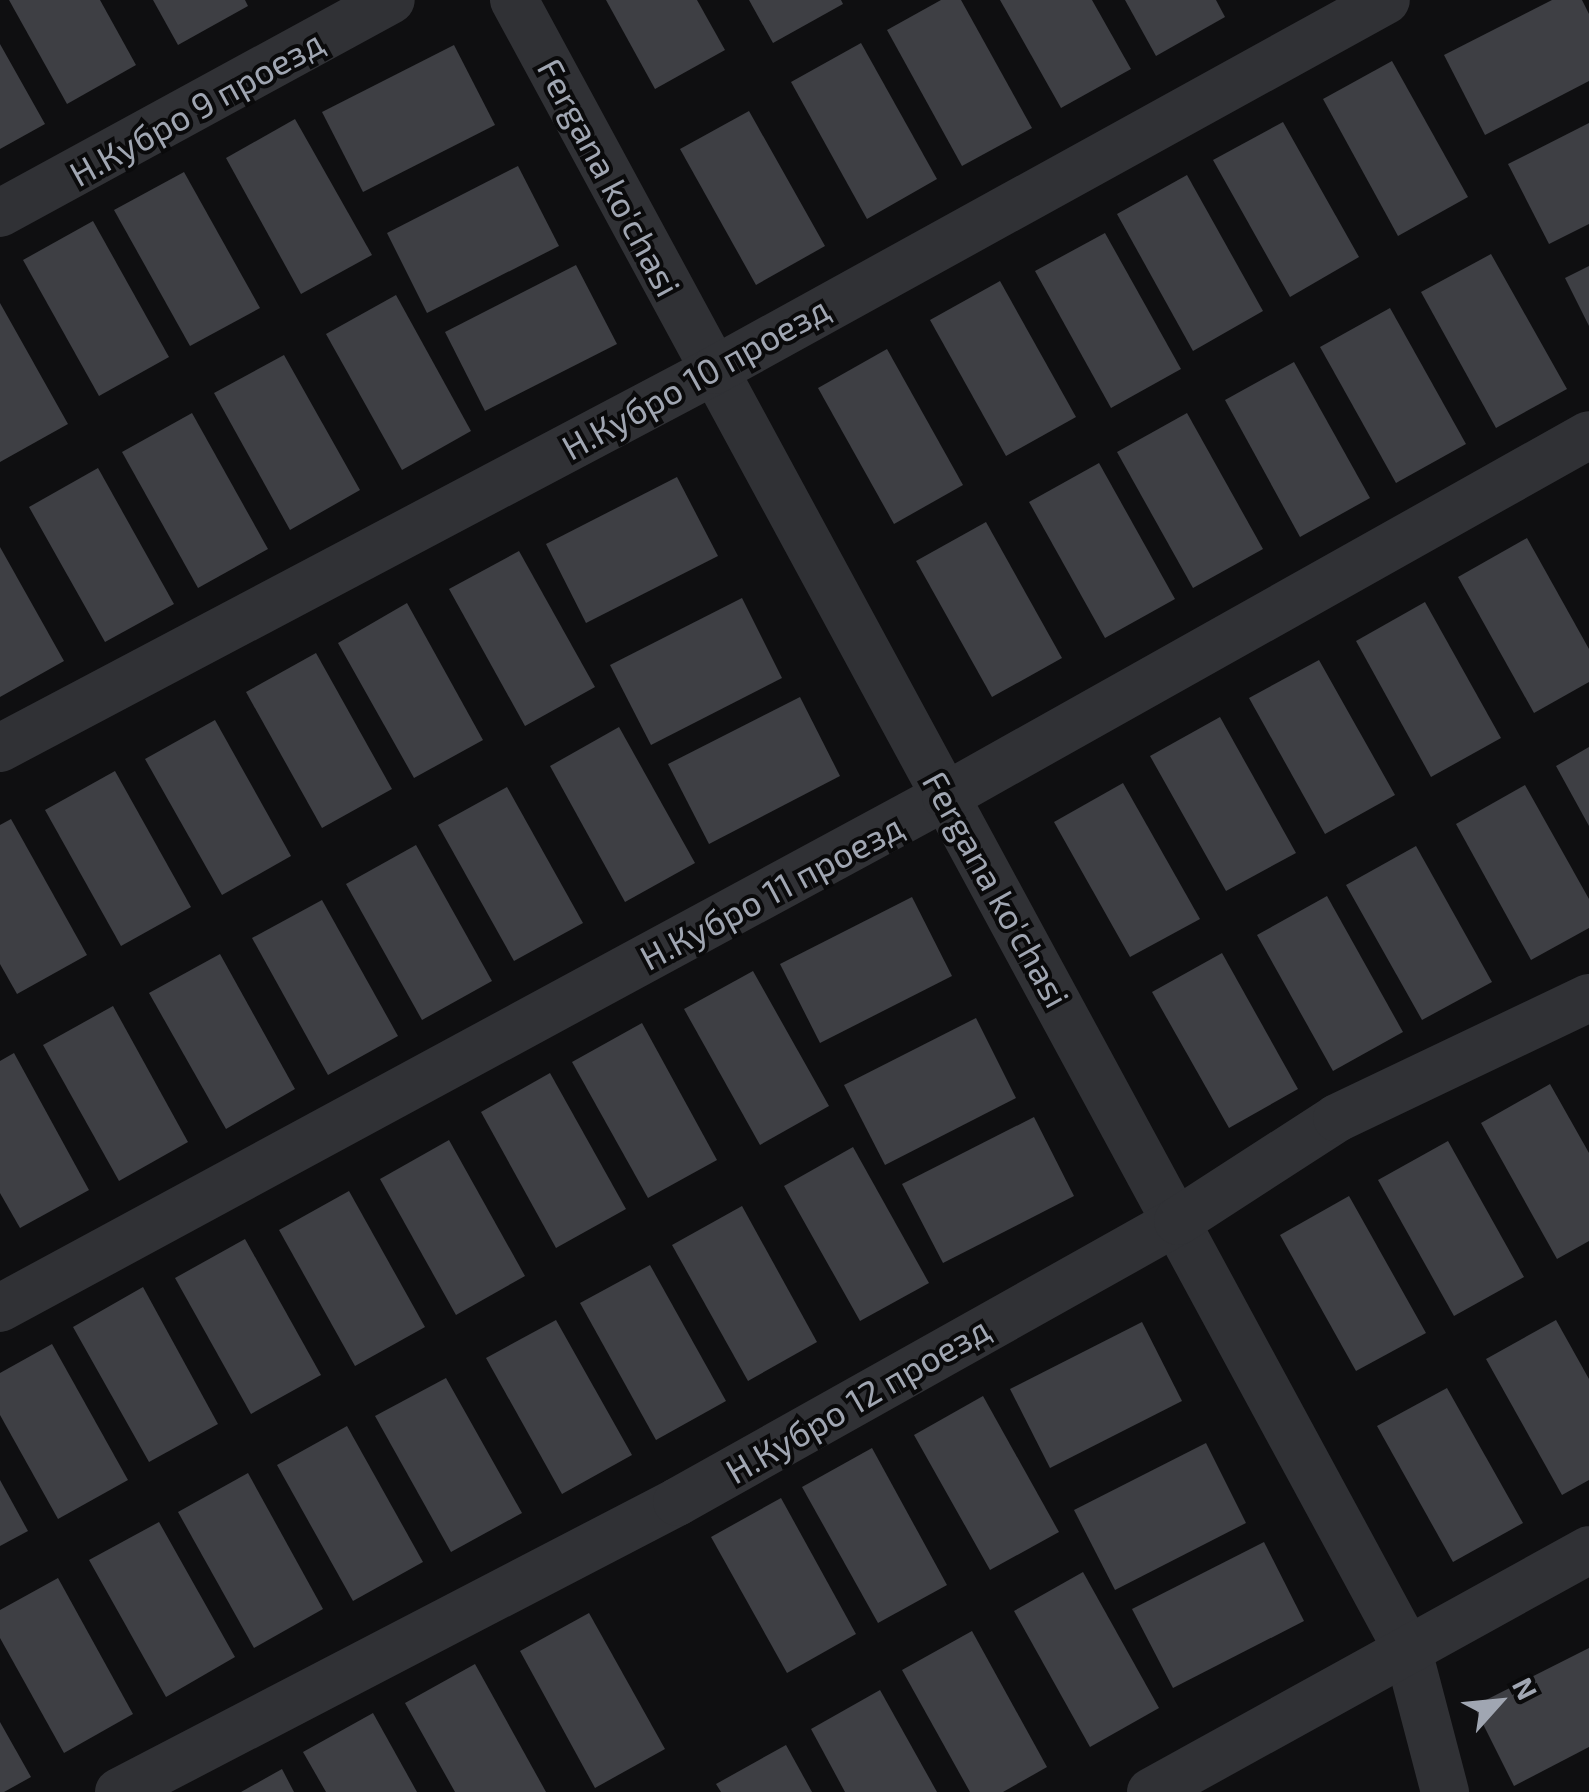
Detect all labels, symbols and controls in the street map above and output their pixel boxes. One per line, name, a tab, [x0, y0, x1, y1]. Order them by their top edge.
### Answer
street label: Н.Кубро 9 проезд	[62, 20, 330, 194]
street label: Fergana ko'chasi	[530, 51, 690, 303]
street label: Н.Кубро 10 проезд	[554, 286, 836, 468]
street label: Fergana ko'chasi	[915, 764, 1079, 1014]
street label: Н.Кубро 11 проезд	[632, 804, 910, 978]
street label: Н.Кубро 12 проезд	[718, 1306, 996, 1492]
north arrow	[1449, 1652, 1549, 1752]
text: N	[1506, 1672, 1545, 1705]

